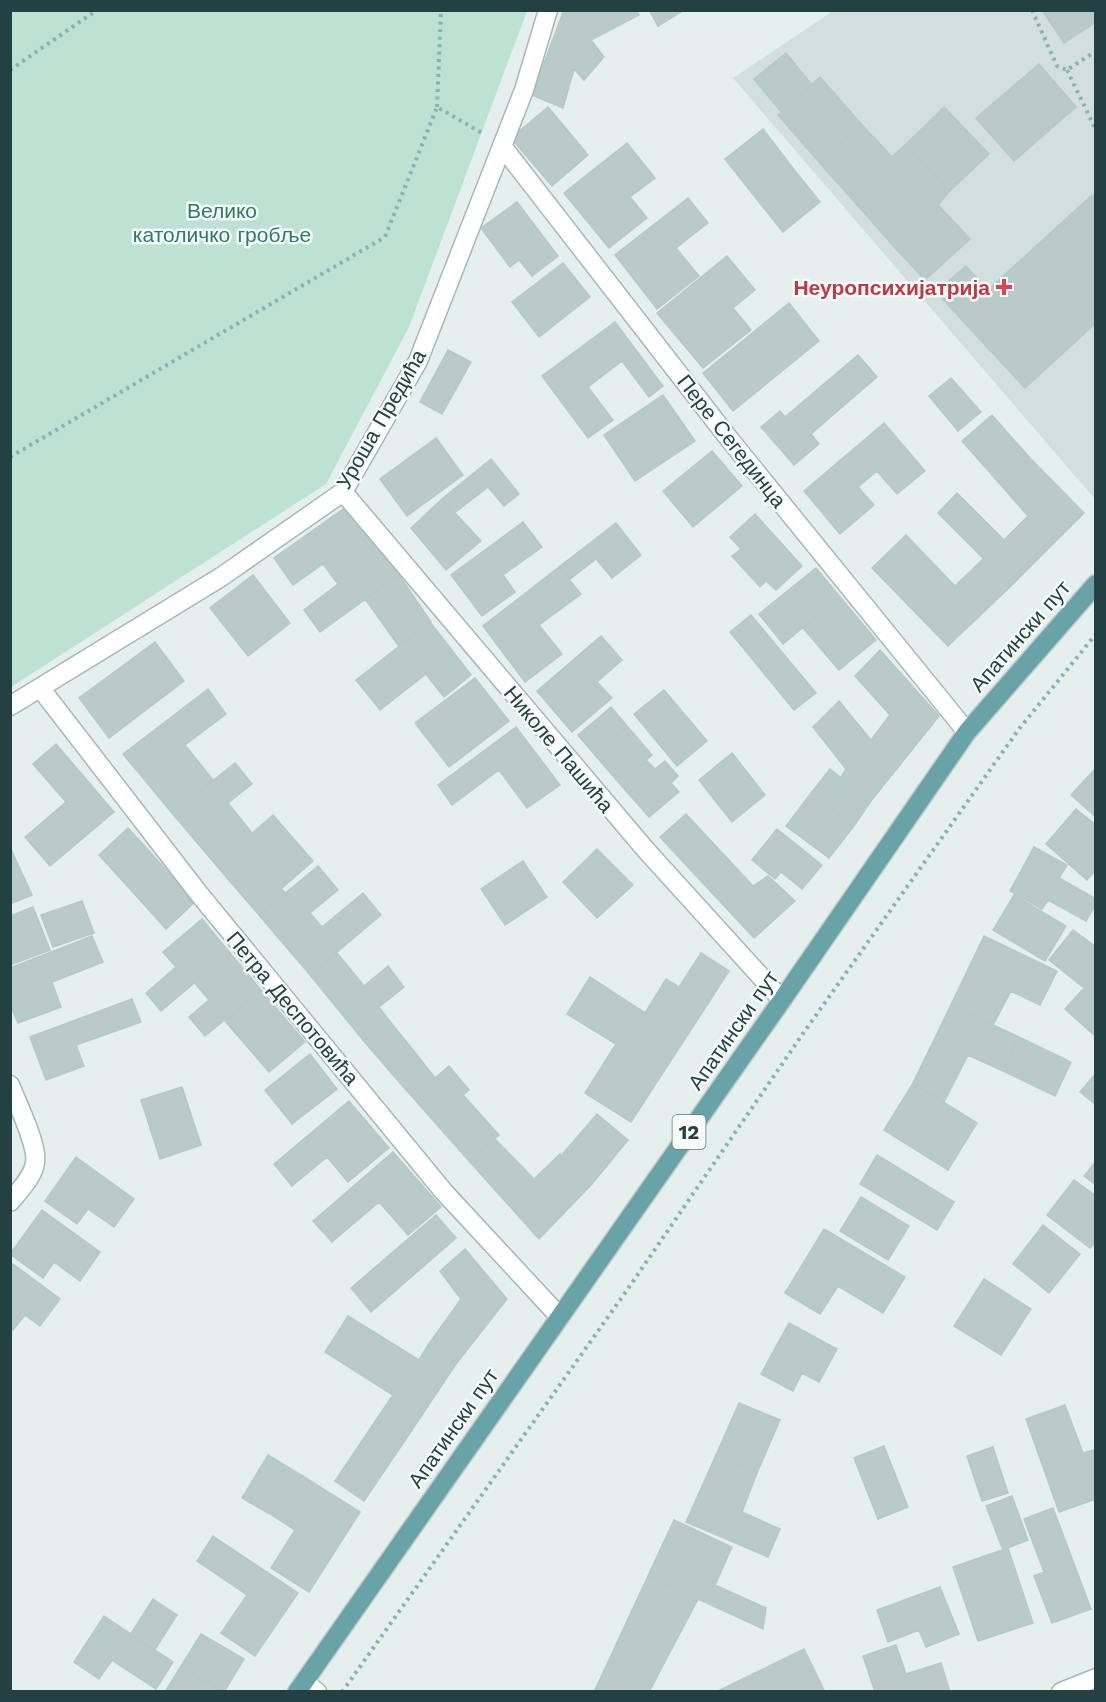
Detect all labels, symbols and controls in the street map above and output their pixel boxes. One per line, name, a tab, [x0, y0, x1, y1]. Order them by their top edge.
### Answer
park label: Велико католичко гробље	[133, 198, 311, 247]
place label: Неуропсихијатрија	[793, 275, 990, 300]
marker: Неуропсихијатрија	[995, 278, 1013, 296]
street label: Уроша Предића	[331, 345, 431, 493]
street label: Пере Сегединца	[672, 370, 792, 513]
street label: Апатински пут	[965, 575, 1075, 697]
street label: Николе Пашића	[499, 681, 619, 818]
street label: Петра Деспотовића	[222, 926, 365, 1090]
street label: Апатински пут	[683, 965, 783, 1094]
road number: 12	[672, 1115, 706, 1149]
street label: Апатински пут	[403, 1363, 503, 1492]

